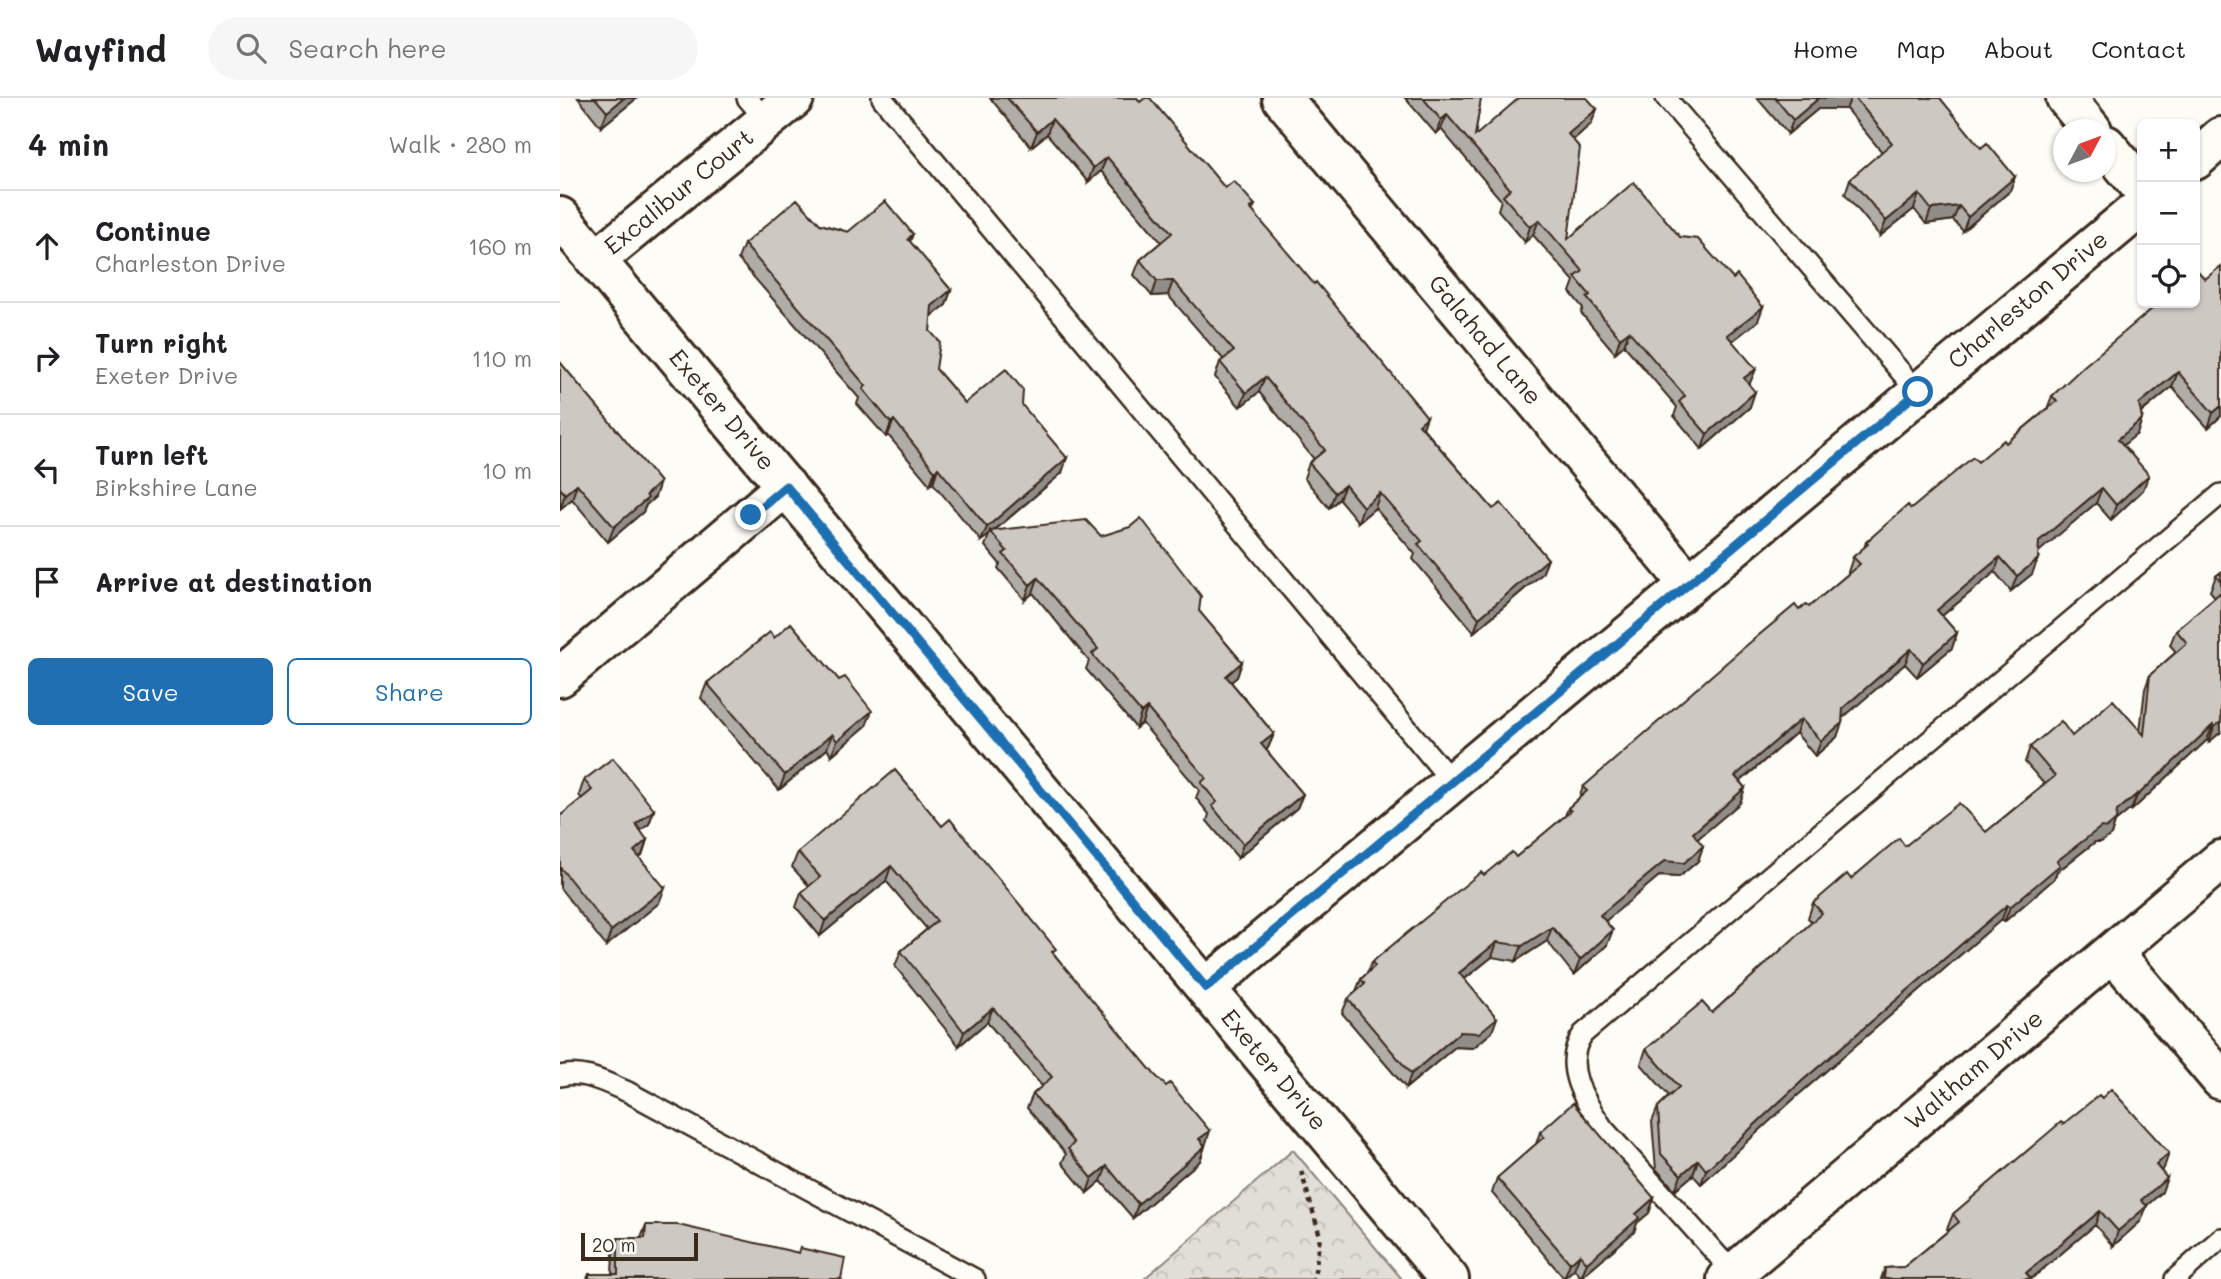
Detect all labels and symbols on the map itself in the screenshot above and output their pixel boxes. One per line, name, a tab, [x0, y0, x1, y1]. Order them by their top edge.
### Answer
north arrow	[2053, 119, 2116, 182]
street label: Excalibur Court	[597, 121, 759, 261]
street label: Charleston Drive	[1941, 223, 2113, 375]
street label: Galahad Lane	[1423, 267, 1550, 411]
street label: Exeter Drive	[663, 342, 783, 476]
route start	[1902, 376, 1933, 407]
route end	[735, 499, 766, 530]
street label: Exeter Drive	[1215, 1002, 1335, 1136]
street label: Waltham Drive	[1897, 1002, 2049, 1136]
scale bar	[581, 1230, 698, 1262]

